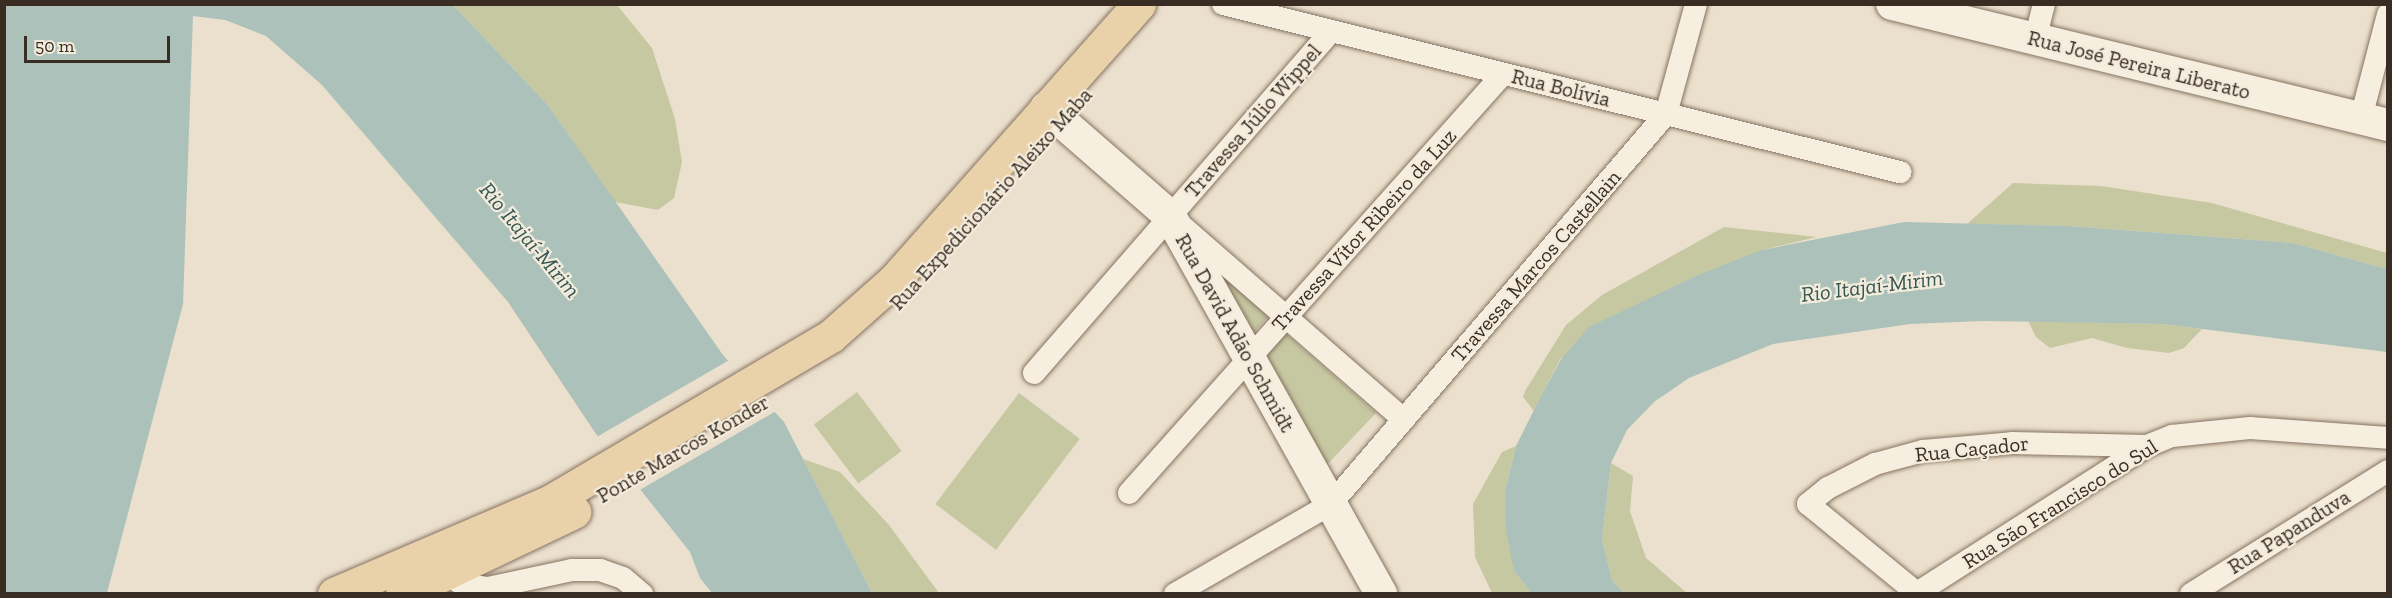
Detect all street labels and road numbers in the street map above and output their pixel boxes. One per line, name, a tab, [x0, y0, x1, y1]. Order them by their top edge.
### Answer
street label: Rua José Pereira Liberato	[2025, 25, 2253, 105]
street label: Travessa Júlio Wippel	[1179, 39, 1327, 203]
street label: Rua Bolívia	[1509, 64, 1613, 112]
street label: Rua Expedicionário Aleixo Maba	[884, 82, 1098, 316]
street label: Travessa Vítor Ribeiro da Luz	[1266, 123, 1462, 337]
street label: Travessa Marcos Castellain	[1446, 165, 1626, 367]
street label: Rua David Adão Schmidt	[1170, 229, 1300, 437]
street label: Ponte Marcos Konder	[592, 389, 774, 509]
street label: Rua Caçador	[1914, 430, 2030, 468]
street label: Rua São Francisco do Sul	[1958, 434, 2162, 574]
street label: Rua Papanduva	[2223, 484, 2355, 580]

